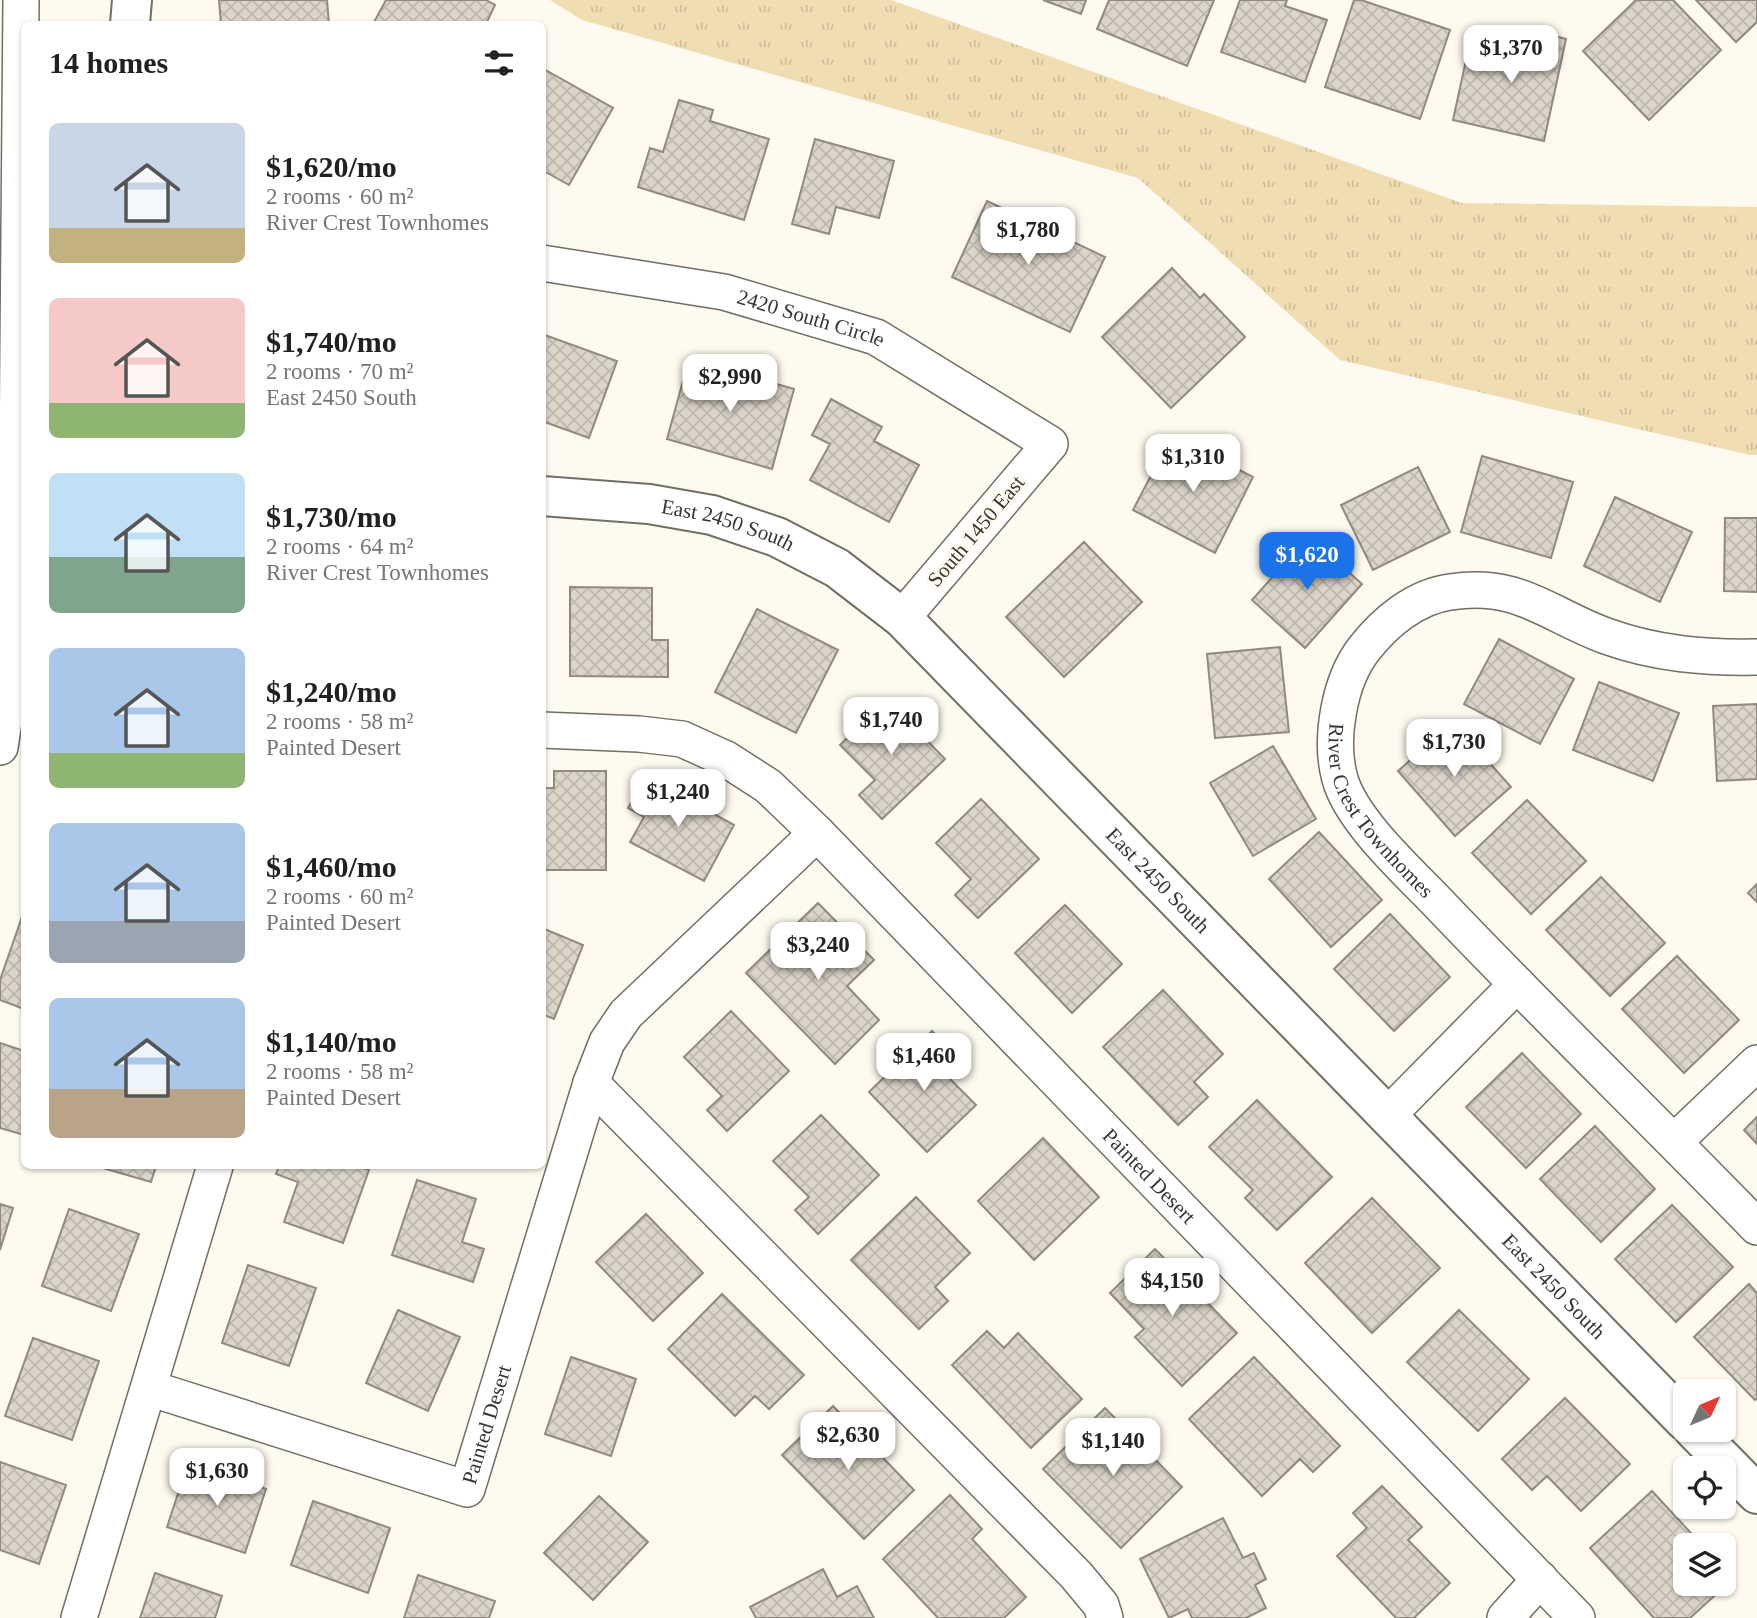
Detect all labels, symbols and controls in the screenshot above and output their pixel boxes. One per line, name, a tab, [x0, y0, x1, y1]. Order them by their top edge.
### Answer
pin: $1,370	[1454, 25, 1568, 85]
text: $1,370	[1479, 35, 1543, 60]
icon: filters	[480, 44, 518, 82]
text: 14 homes	[49, 46, 168, 79]
text: $1,620/mo	[266, 150, 397, 183]
icon: home	[105, 151, 189, 235]
text: 2 rooms · 60 m²	[266, 184, 413, 209]
pin: $1,780	[971, 208, 1085, 267]
text: River Crest Townhomes	[266, 210, 489, 235]
text: $1,780	[996, 217, 1060, 242]
street label: 2420 South Circle	[734, 285, 890, 352]
text: $1,740/mo	[266, 325, 397, 358]
icon: home	[105, 326, 189, 410]
pin: $2,990	[673, 354, 787, 414]
text: 2 rooms · 70 m²	[266, 359, 413, 384]
text: $2,990	[698, 364, 762, 389]
text: East 2450 South	[266, 385, 417, 410]
pin: $1,310	[1136, 434, 1250, 494]
text: $1,310	[1161, 444, 1225, 469]
street label: South 1450 East	[923, 470, 1030, 591]
street label: East 2450 South	[660, 494, 799, 556]
text: $1,730/mo	[266, 500, 397, 533]
icon: home	[105, 501, 189, 585]
pin: $1,620	[1250, 532, 1364, 592]
text: 2 rooms · 64 m²	[266, 534, 413, 559]
text: $1,620	[1275, 542, 1339, 567]
text: River Crest Townhomes	[266, 560, 489, 585]
text: $1,240/mo	[266, 675, 397, 708]
icon: home	[105, 676, 189, 760]
pin: $1,740	[834, 698, 948, 757]
text: $1,740	[859, 707, 923, 732]
text: 2 rooms · 58 m²	[266, 709, 413, 734]
pin: $1,730	[1397, 720, 1511, 779]
street label: River Crest Townhomes	[1323, 722, 1438, 903]
text: $1,730	[1422, 729, 1486, 754]
text: Painted Desert	[266, 735, 401, 760]
pin: $1,240	[621, 770, 735, 829]
text: $1,240	[646, 779, 710, 804]
street label: East 2450 South	[1101, 823, 1215, 938]
text: $1,460/mo	[266, 850, 397, 883]
icon: home	[105, 851, 189, 935]
text: 2 rooms · 60 m²	[266, 884, 413, 909]
text: Painted Desert	[266, 910, 401, 935]
pin: $3,240	[761, 922, 875, 982]
text: $3,240	[786, 932, 850, 957]
text: $1,140/mo	[266, 1025, 397, 1058]
icon: home	[105, 1026, 189, 1110]
pin: $1,460	[867, 1034, 981, 1093]
text: $1,460	[892, 1043, 956, 1068]
text: 2 rooms · 58 m²	[266, 1059, 413, 1084]
text: Painted Desert	[266, 1085, 401, 1110]
street label: Painted Desert	[1098, 1123, 1201, 1229]
street label: East 2450 South	[1497, 1229, 1611, 1344]
pin: $4,150	[1115, 1258, 1229, 1318]
text: $4,150	[1140, 1268, 1204, 1293]
street label: Painted Desert	[457, 1362, 516, 1487]
north arrow	[1673, 1379, 1736, 1442]
map controls	[1673, 1379, 1736, 1596]
pin: $2,630	[791, 1412, 905, 1472]
pin: $1,140	[1056, 1418, 1170, 1478]
text: $2,630	[816, 1422, 880, 1447]
text: $1,140	[1081, 1428, 1145, 1453]
pin: $1,630	[160, 1448, 274, 1508]
button: locate	[1673, 1456, 1736, 1519]
text: $1,630	[185, 1458, 249, 1483]
button: layers	[1673, 1533, 1736, 1596]

